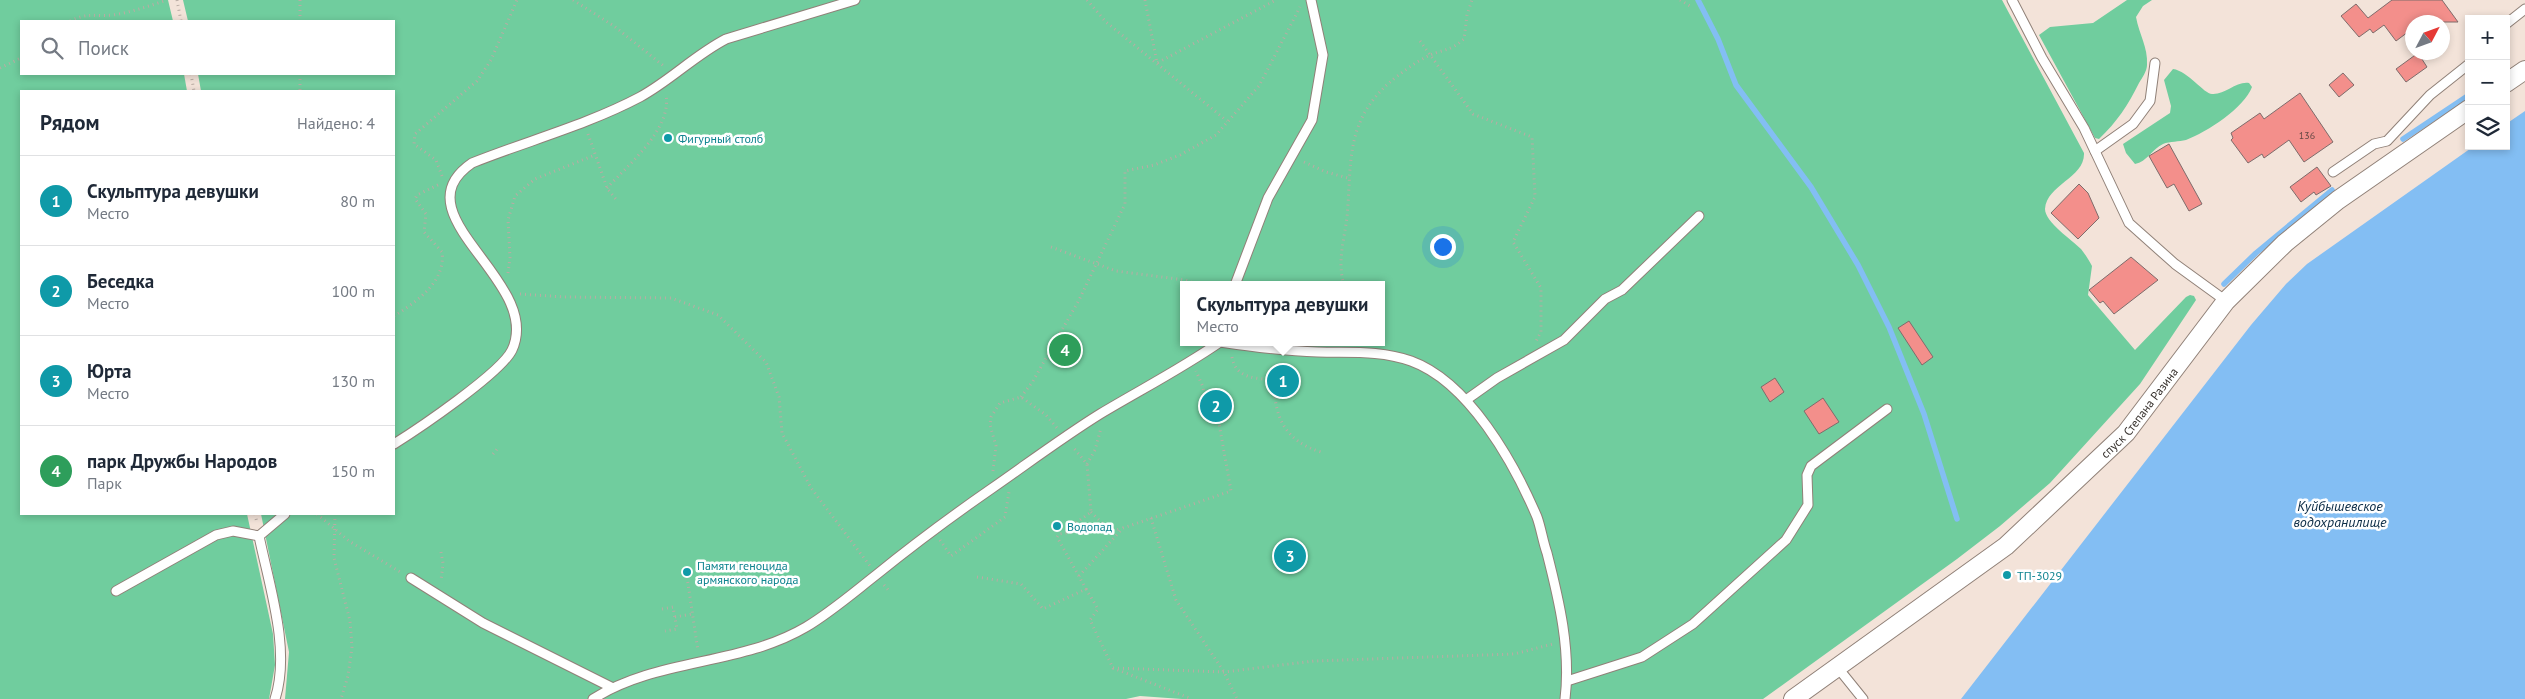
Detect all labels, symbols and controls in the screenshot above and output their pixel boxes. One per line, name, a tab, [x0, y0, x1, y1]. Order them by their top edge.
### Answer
north arrow	[2405, 15, 2450, 60]
map controls	[2465, 15, 2510, 150]
button: +	[2465, 15, 2510, 60]
search box	[20, 20, 395, 75]
icon: search	[38, 34, 66, 62]
text: Поиск	[78, 36, 129, 60]
button: −	[2465, 60, 2510, 105]
button: layers	[2465, 105, 2510, 150]
text: Рядом	[40, 109, 99, 136]
text: Найдено: 4	[297, 113, 375, 133]
house number: 136	[2299, 129, 2315, 142]
place label: Фигурный столб	[678, 131, 763, 146]
marker: Фигурный столб	[662, 132, 674, 144]
text: Скульптура девушки	[87, 179, 259, 203]
text: 1	[51, 191, 61, 211]
text: 80 m	[340, 191, 375, 211]
text: Место	[87, 203, 129, 223]
your location	[1430, 234, 1456, 260]
text: Беседка	[87, 269, 154, 293]
text: 2	[51, 281, 61, 301]
text: 100 m	[332, 281, 375, 301]
popup	[1180, 281, 1385, 346]
text: Скульптура девушки	[1197, 292, 1368, 316]
text: Место	[87, 293, 129, 313]
text: Место	[1197, 316, 1239, 336]
pin: 4	[1049, 331, 1081, 369]
text: Юрта	[87, 359, 132, 383]
pin: 1	[1267, 362, 1299, 400]
street label: спуск Степана Разина	[2097, 364, 2181, 461]
text: 3	[51, 371, 61, 391]
text: 130 m	[332, 371, 375, 391]
text: Место	[87, 383, 129, 403]
pin: 2	[1200, 387, 1232, 425]
text: парк Дружбы Народов	[87, 449, 277, 473]
text: 4	[51, 461, 61, 481]
text: 150 m	[332, 461, 375, 481]
text: Парк	[87, 473, 122, 493]
water label: Куйбышевское водохранилище	[2293, 497, 2387, 531]
place label: Водопад	[1067, 519, 1113, 534]
marker: Водопад	[1051, 520, 1063, 532]
pin: 3	[1274, 537, 1306, 575]
place label: Памяти геноцида армянского народа	[697, 558, 798, 587]
marker: Памяти геноцида армянского народа	[681, 566, 693, 578]
place label: ТП-3029	[2017, 568, 2062, 583]
marker: ТП-3029	[2001, 569, 2013, 581]

